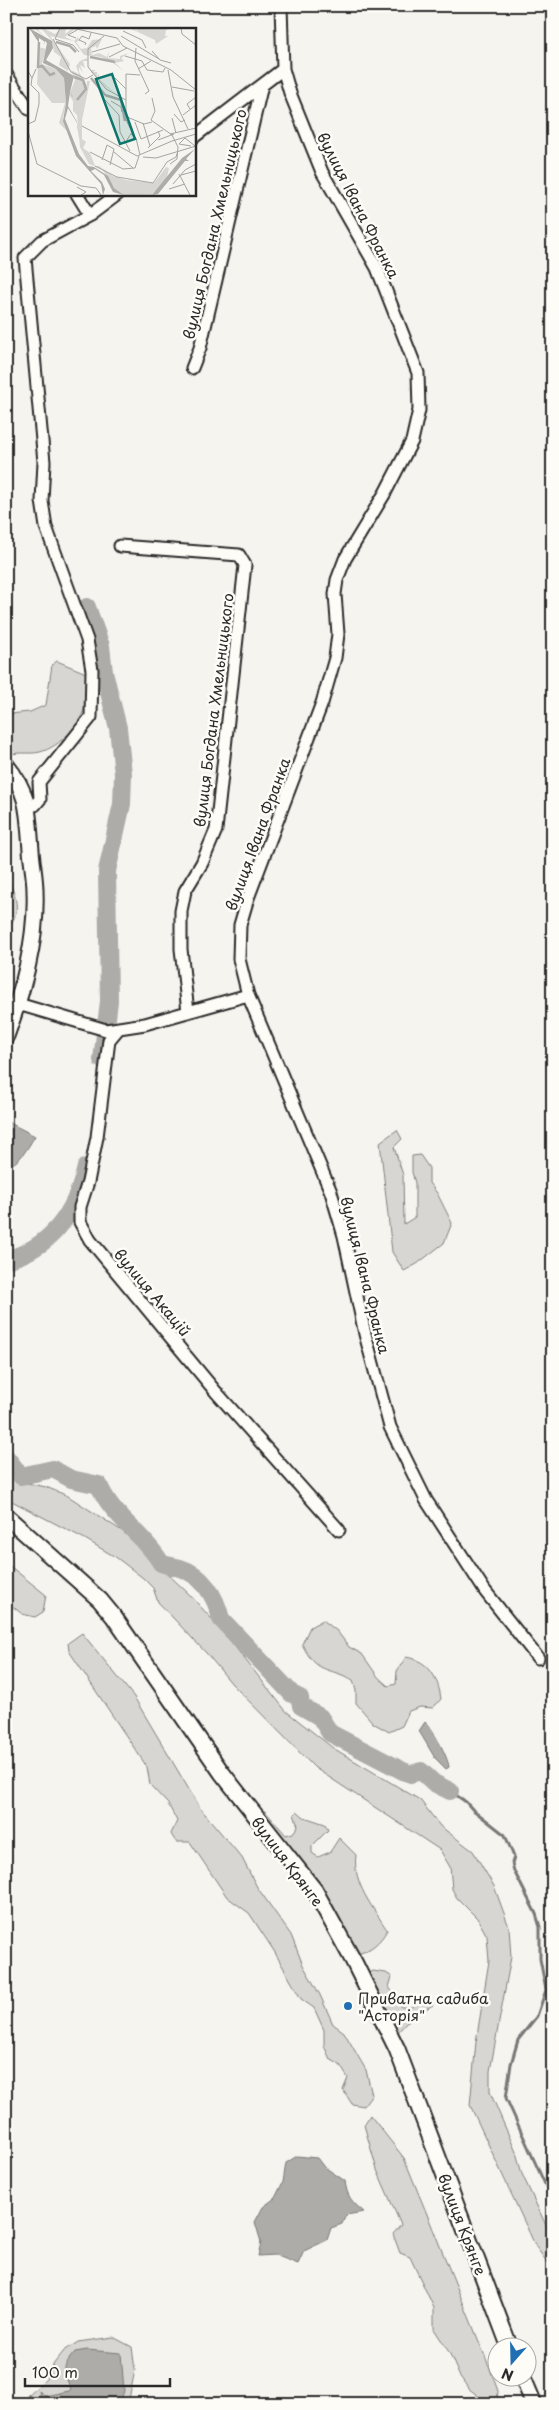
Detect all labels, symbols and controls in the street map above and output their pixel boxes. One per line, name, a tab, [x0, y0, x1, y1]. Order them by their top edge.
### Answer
inset map	[28, 28, 195, 195]
street label: вулиця Богдана Хмельницького	[176, 107, 252, 341]
street label: вулиця Івана Франка	[312, 128, 406, 283]
street label: вулиця Богдана Хмельницького	[187, 592, 239, 828]
street label: вулиця Івана Франка	[219, 754, 296, 914]
street label: вулиця Івана Франка	[335, 1194, 397, 1357]
street label: вулиця Акацій	[109, 1243, 197, 1341]
street label: вулиця Крянге	[246, 1811, 330, 1911]
place label: Приватна садиба "Асторія"	[358, 1986, 489, 2026]
marker: Приватна садиба "Асторія"	[342, 2000, 354, 2012]
street label: вулиця Крянге	[433, 2170, 493, 2278]
north arrow	[486, 2338, 536, 2388]
scale bar	[25, 2355, 170, 2387]
text: 100 m	[32, 2360, 78, 2383]
text: N	[499, 2363, 516, 2386]

